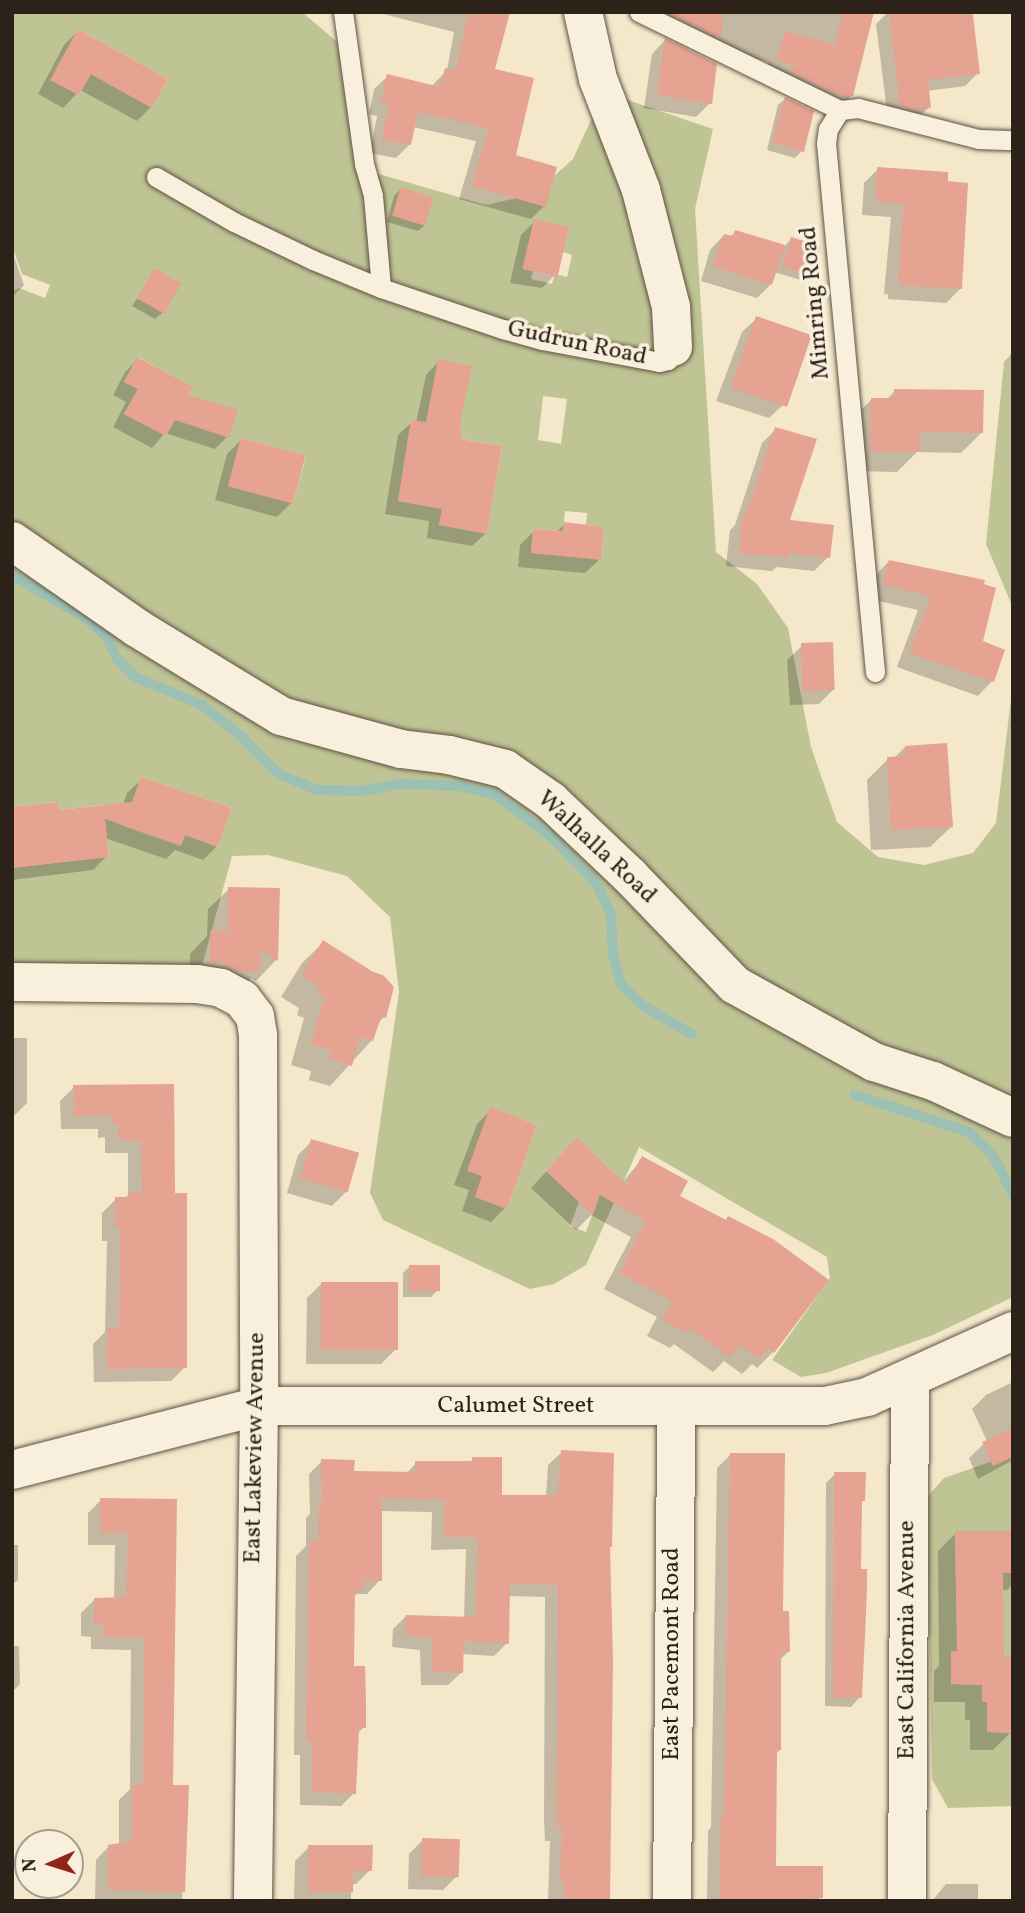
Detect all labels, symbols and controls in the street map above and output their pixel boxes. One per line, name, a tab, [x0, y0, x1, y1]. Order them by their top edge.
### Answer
street label: Mimring Road	[795, 225, 837, 381]
street label: Gudrun Road	[505, 315, 649, 373]
street label: Walhalla Road	[530, 785, 662, 911]
street label: East Lakeview Avenue	[240, 1332, 272, 1564]
street label: Calumet Street	[437, 1393, 595, 1421]
street label: East California Avenue	[894, 1520, 922, 1760]
street label: East Pacemont Road	[659, 1547, 687, 1761]
north arrow	[14, 1829, 84, 1899]
text: N	[17, 1857, 43, 1873]

